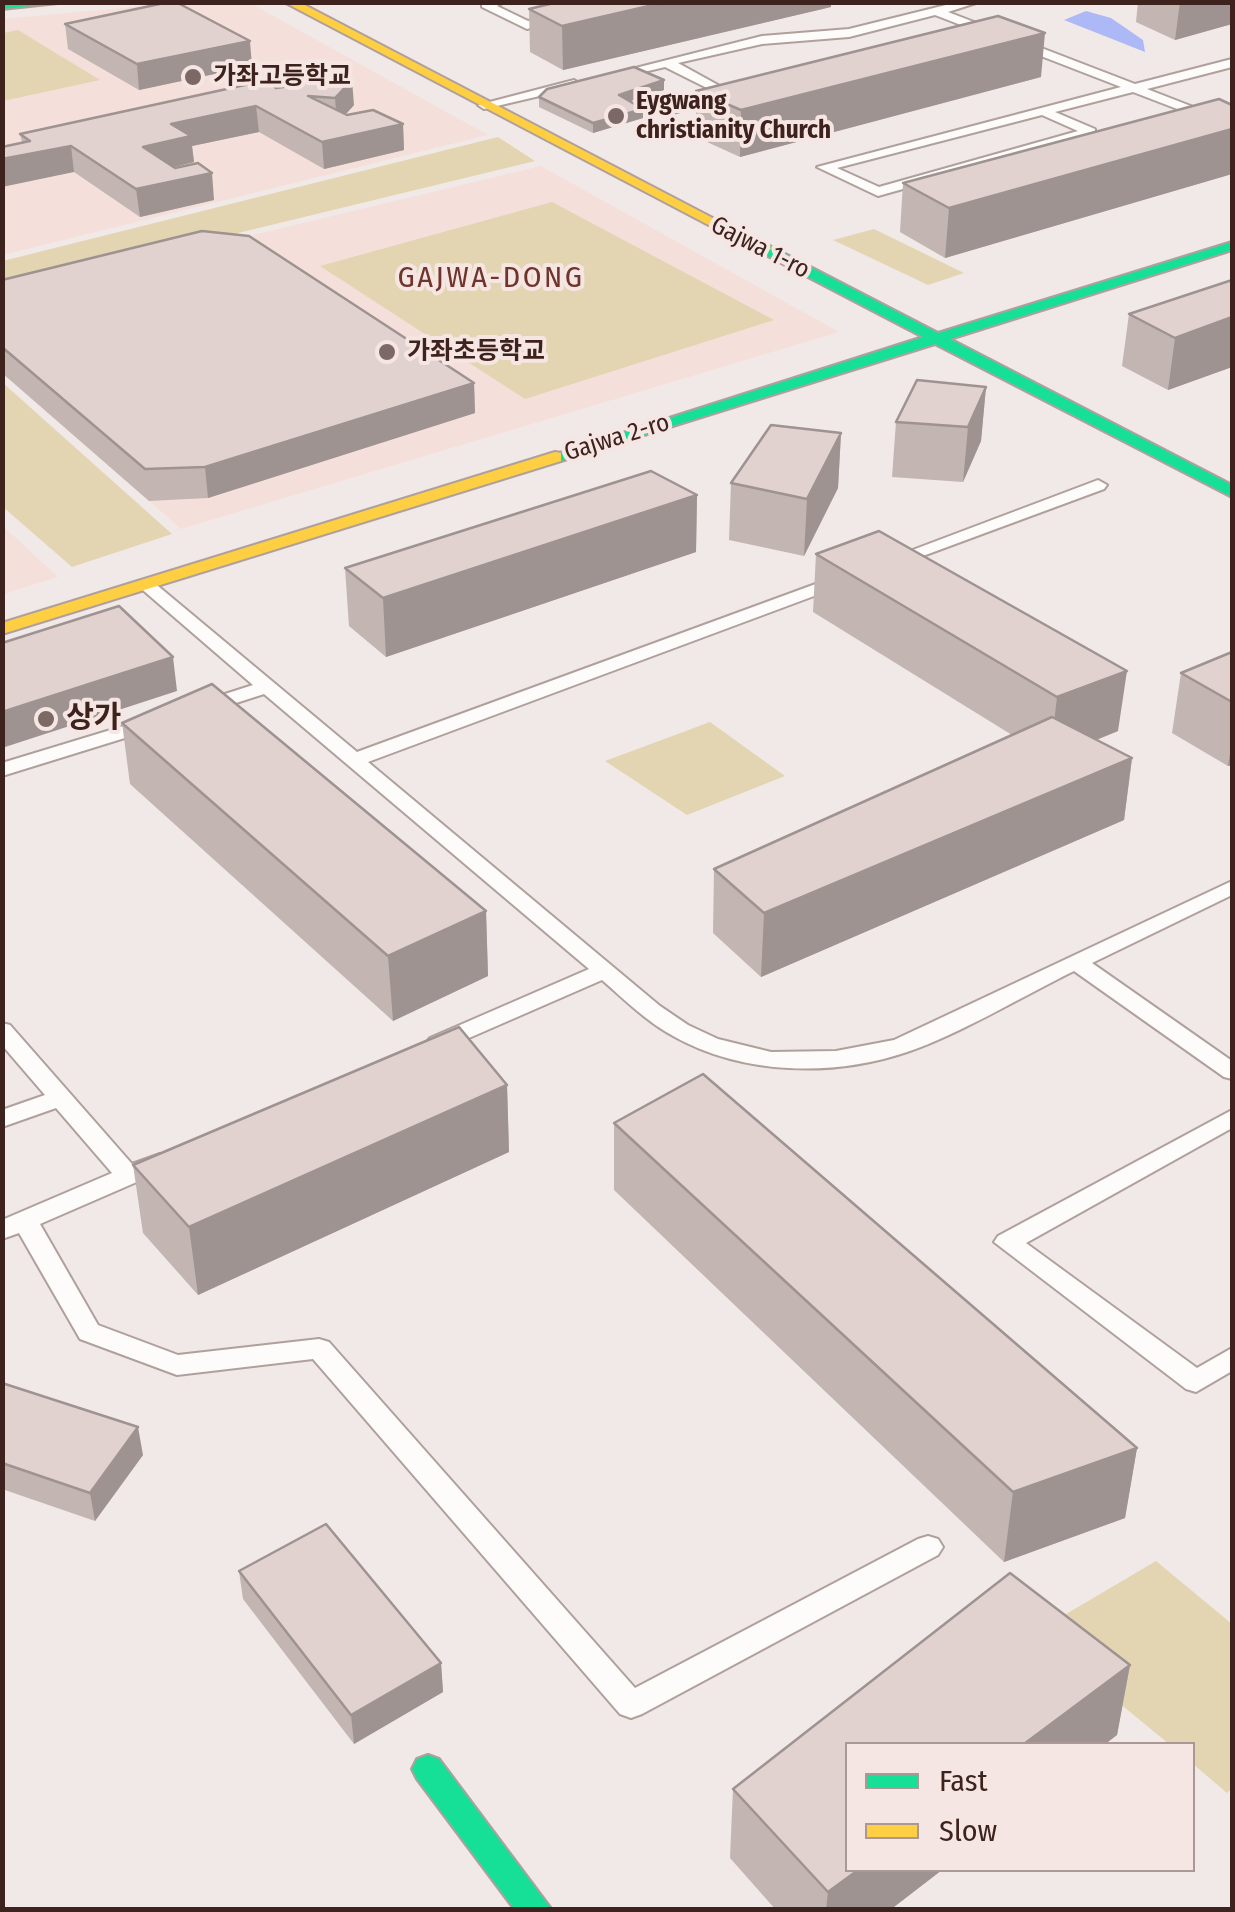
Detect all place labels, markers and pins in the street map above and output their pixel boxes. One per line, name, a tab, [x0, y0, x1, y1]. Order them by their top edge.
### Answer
place label: 가좌고등학교	[213, 62, 351, 92]
marker: 가좌고등학교	[182, 66, 204, 88]
place label: Eygwang christianity Church	[636, 87, 831, 146]
marker: Eygwang christianity Church	[605, 105, 627, 127]
place label: 가좌초등학교	[407, 337, 545, 367]
marker: 가좌초등학교	[376, 341, 398, 363]
place label: 상가	[66, 701, 121, 737]
marker: 상가	[35, 708, 57, 730]

